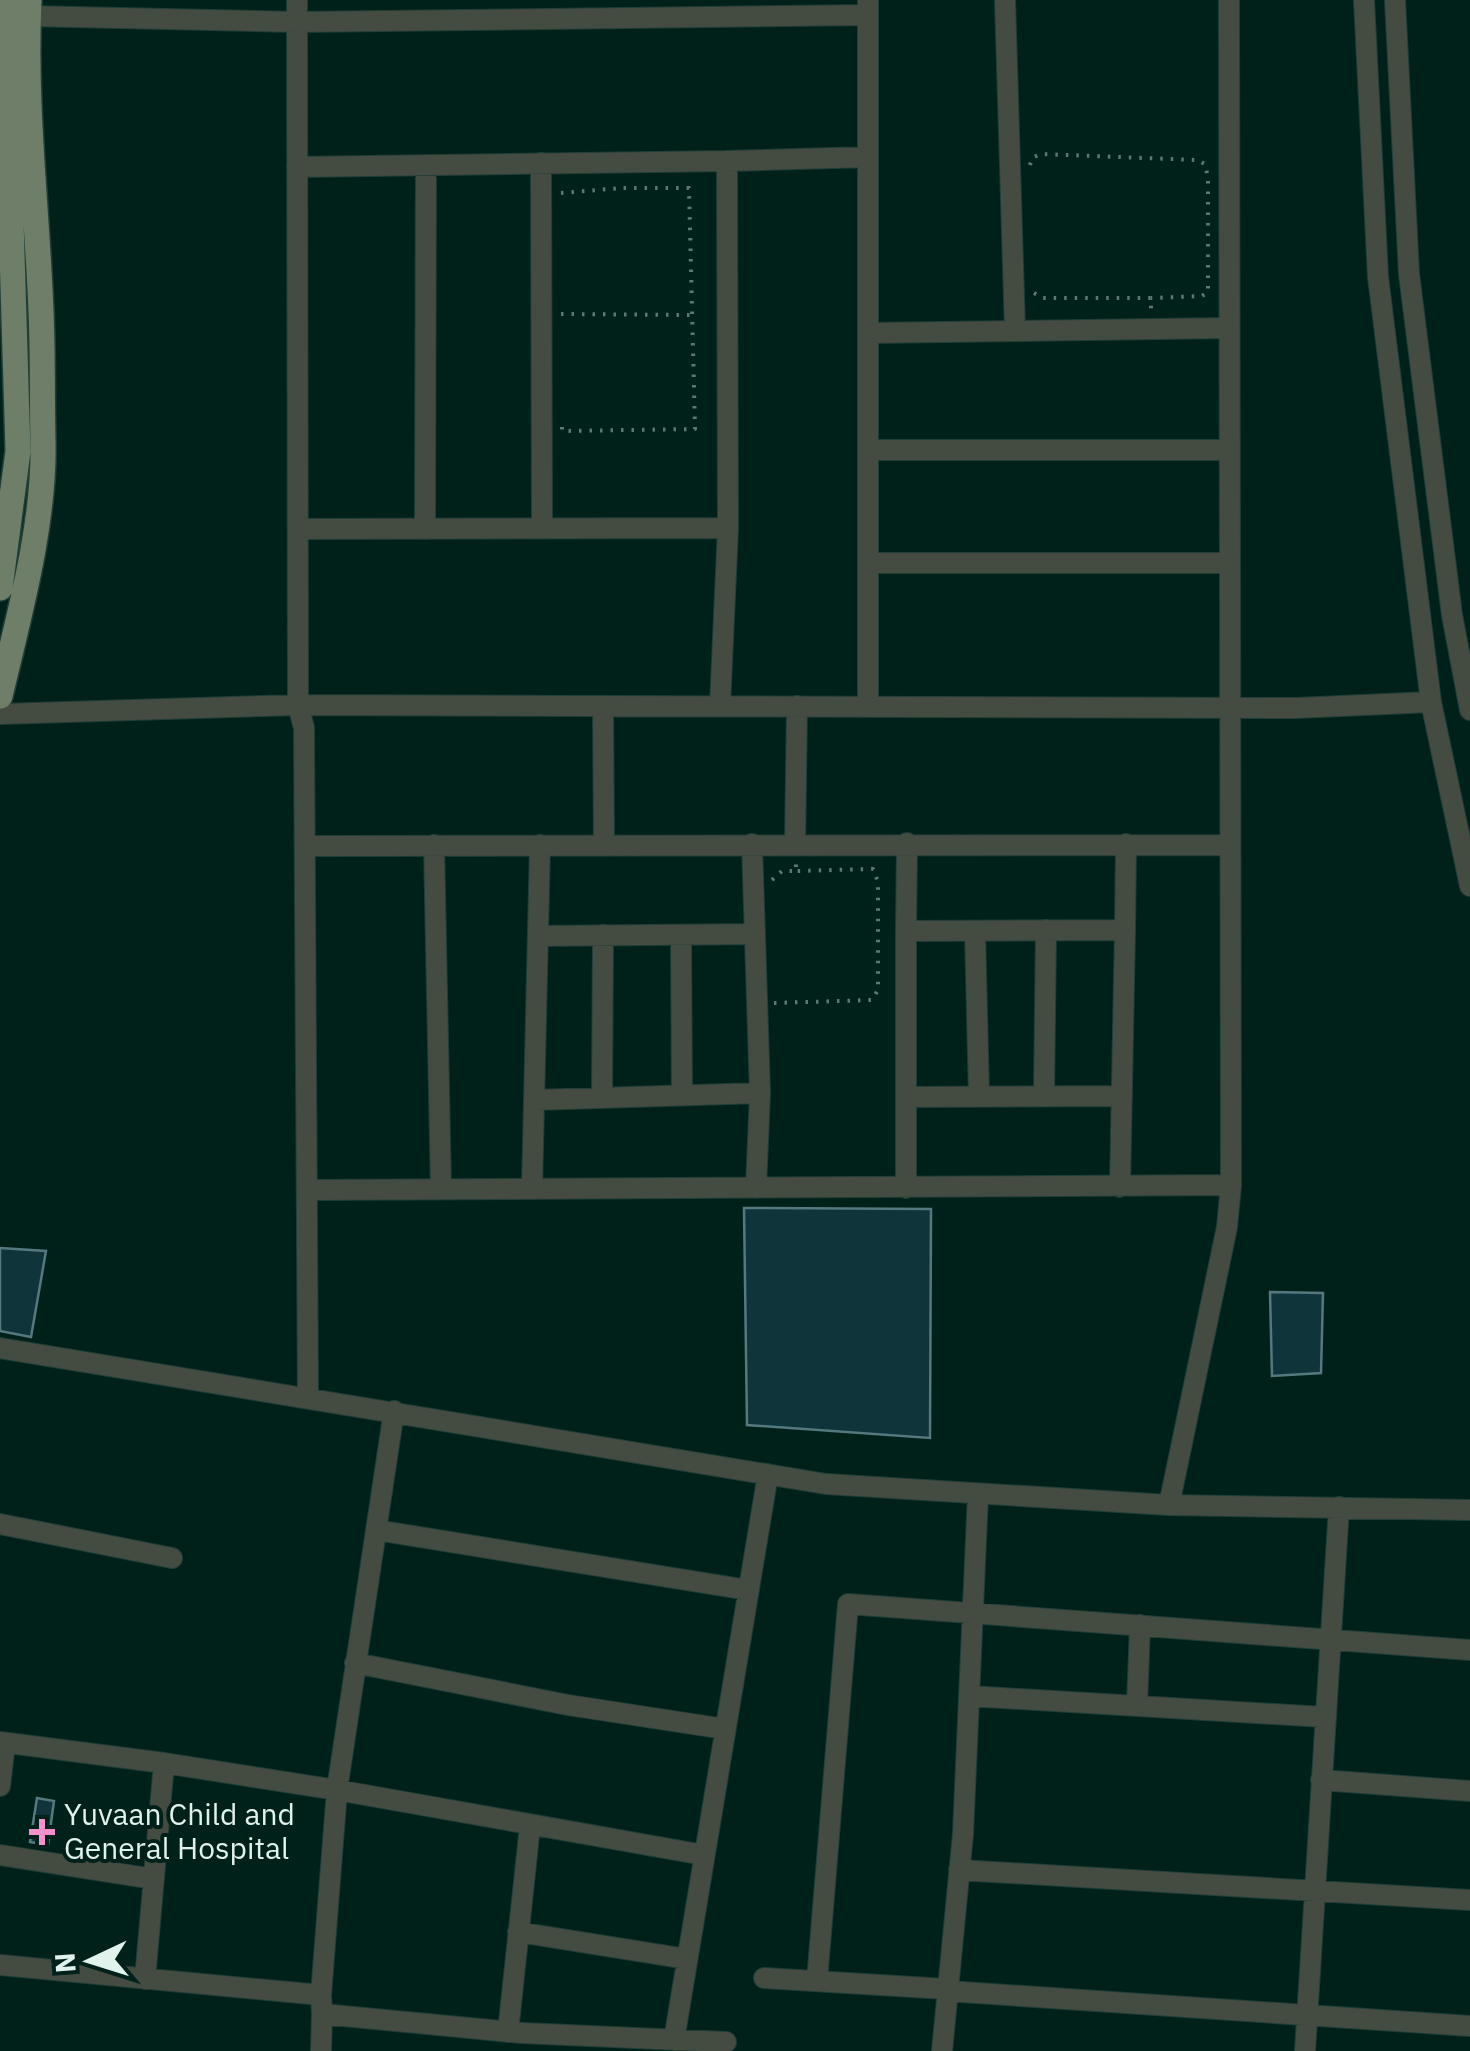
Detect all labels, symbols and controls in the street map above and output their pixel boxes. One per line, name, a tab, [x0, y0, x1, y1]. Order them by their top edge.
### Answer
place label: Yuvaan Child and General Hospital	[64, 1794, 295, 1867]
marker: Yuvaan Child and General Hospital	[29, 1819, 55, 1845]
north arrow	[40, 1911, 140, 2011]
text: N	[45, 1951, 84, 1974]

